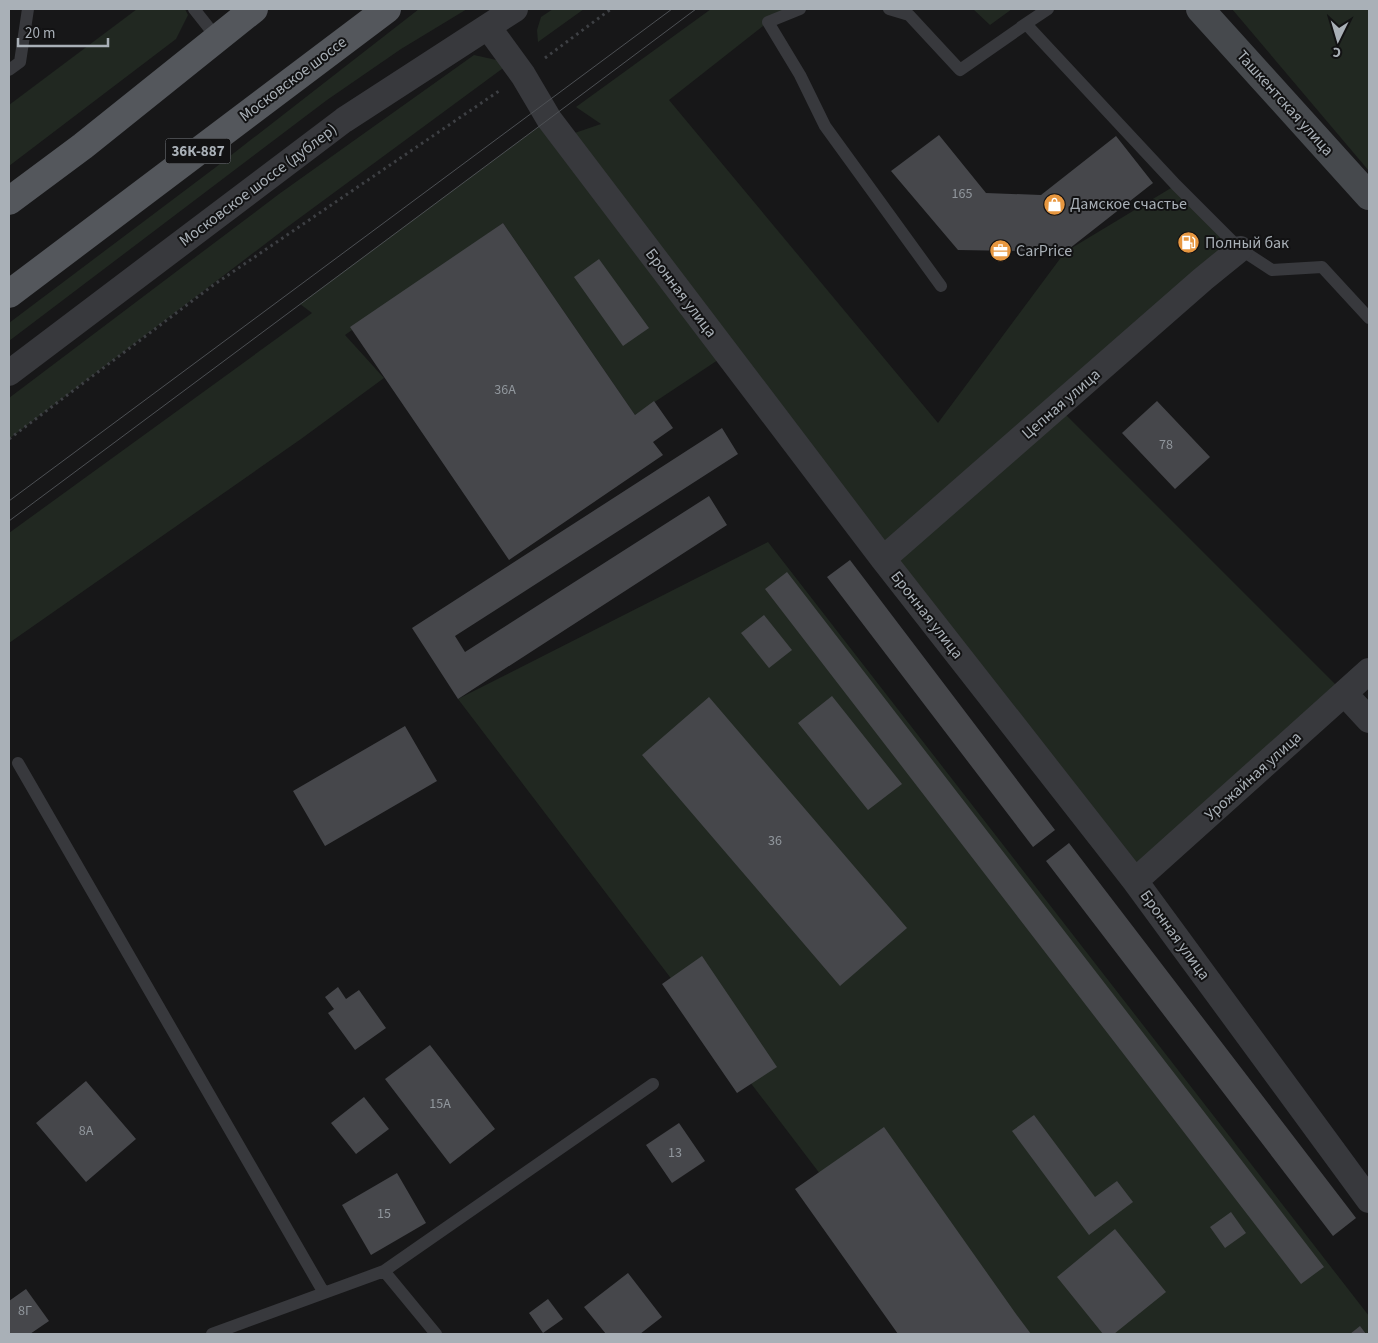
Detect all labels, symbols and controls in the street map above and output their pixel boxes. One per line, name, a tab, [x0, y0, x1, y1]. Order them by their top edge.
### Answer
scale bar	[18, 15, 108, 47]
north arrow	[1313, 15, 1363, 65]
text: 20 m	[25, 23, 55, 44]
street label: Московское шоссе	[235, 31, 351, 127]
text: С	[1332, 42, 1342, 62]
street label: Ташкентская улица	[1231, 45, 1339, 161]
street label: Московское шоссе (дублер)	[175, 118, 341, 252]
road number: 36К-887	[166, 138, 230, 164]
house number: 165	[952, 184, 972, 204]
shop icon: Дамское счастье	[1042, 192, 1066, 216]
place label: Дамское счастье	[1070, 193, 1187, 215]
fuel station icon: Полный бак	[1177, 231, 1201, 255]
place label: Полный бак	[1205, 232, 1289, 254]
office icon: CarPrice	[988, 239, 1012, 263]
place label: CarPrice	[1016, 240, 1072, 262]
street label: Бронная улица	[640, 244, 722, 342]
street label: Цепная улица	[1017, 364, 1105, 444]
house number: 36А	[494, 380, 516, 400]
house number: 78	[1159, 435, 1173, 455]
street label: Бронная улица	[886, 566, 968, 664]
street label: Урожайная улица	[1200, 726, 1306, 826]
house number: 36	[768, 831, 782, 851]
street label: Бронная улица	[1135, 886, 1215, 984]
house number: 15А	[429, 1094, 451, 1114]
house number: 8А	[79, 1121, 94, 1141]
house number: 13	[668, 1143, 682, 1163]
house number: 15	[377, 1204, 391, 1224]
house number: 8Г	[18, 1301, 32, 1321]

